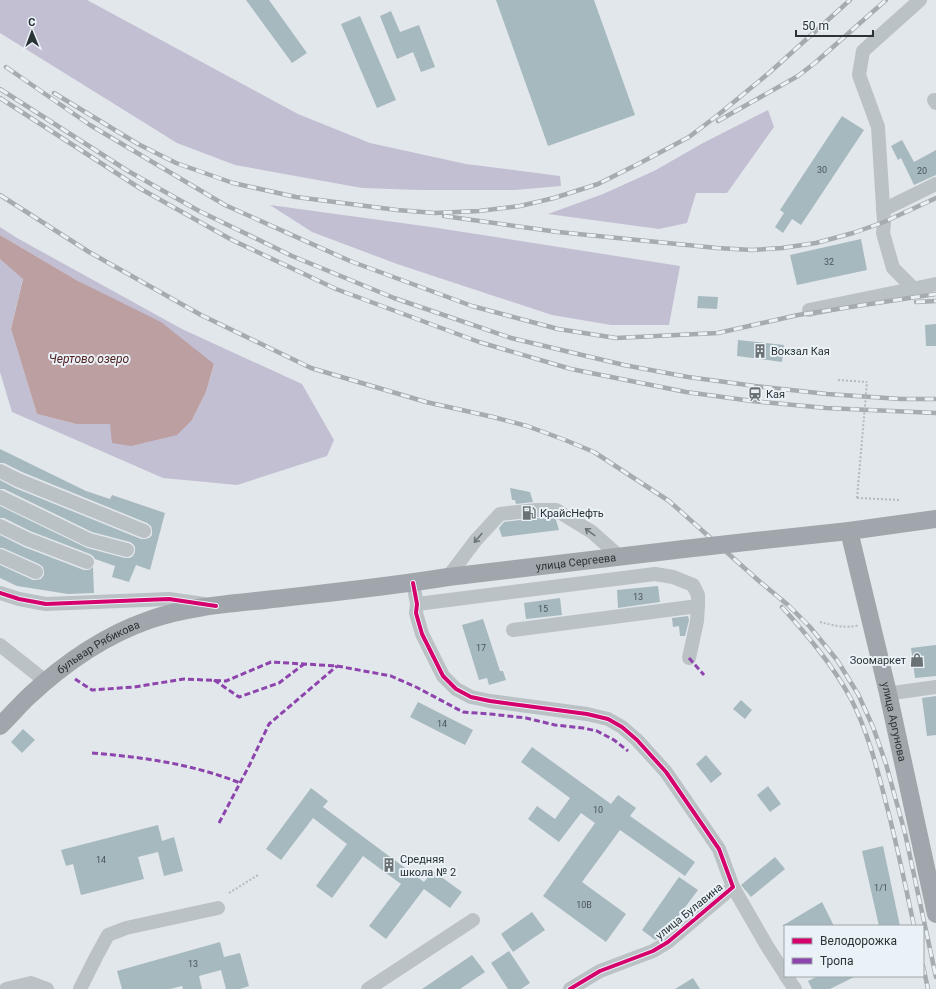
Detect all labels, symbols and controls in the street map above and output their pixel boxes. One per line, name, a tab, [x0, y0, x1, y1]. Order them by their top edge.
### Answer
north arrow	[12, 12, 52, 52]
scale bar	[796, 12, 873, 38]
text: С	[28, 16, 36, 29]
text: 50 m	[802, 19, 829, 33]
house number: 30	[817, 165, 827, 175]
house number: 20	[917, 166, 927, 176]
house number: 32	[824, 257, 834, 267]
building icon: Вокзал Кая	[752, 343, 768, 359]
place label: Вокзал Кая	[771, 345, 830, 358]
water label: Чертово озеро	[49, 352, 130, 366]
station icon: Кая	[747, 386, 763, 402]
place label: Кая	[766, 388, 785, 401]
fuel station icon: КрайсНефть	[521, 505, 537, 521]
place label: КрайсНефть	[540, 507, 604, 520]
one-way arrow	[585, 528, 596, 536]
one-way arrow	[473, 533, 482, 544]
street label: улица Сергеева	[535, 551, 617, 574]
house number: 13	[633, 592, 643, 602]
house number: 15	[538, 604, 548, 614]
street label: бульвар Рябикова	[54, 618, 142, 677]
house number: 17	[476, 643, 486, 653]
shop icon: Зоомаркет	[909, 652, 925, 668]
place label: Зоомаркет	[850, 654, 907, 667]
street label: улица Аргунова	[879, 681, 909, 763]
house number: 14	[437, 719, 447, 729]
house number: 10	[593, 805, 603, 815]
place label: Средняя школа № 2	[400, 853, 456, 879]
house number: 14	[96, 855, 106, 865]
building icon: Средняя школа № 2	[381, 857, 397, 873]
street label: улица Булавина	[653, 880, 725, 942]
house number: 1/1	[874, 883, 888, 893]
house number: 10В	[576, 900, 592, 910]
legend	[784, 925, 924, 977]
text: Велодорожка	[820, 934, 897, 948]
text: Тропа	[820, 954, 854, 968]
house number: 13	[188, 959, 198, 969]

